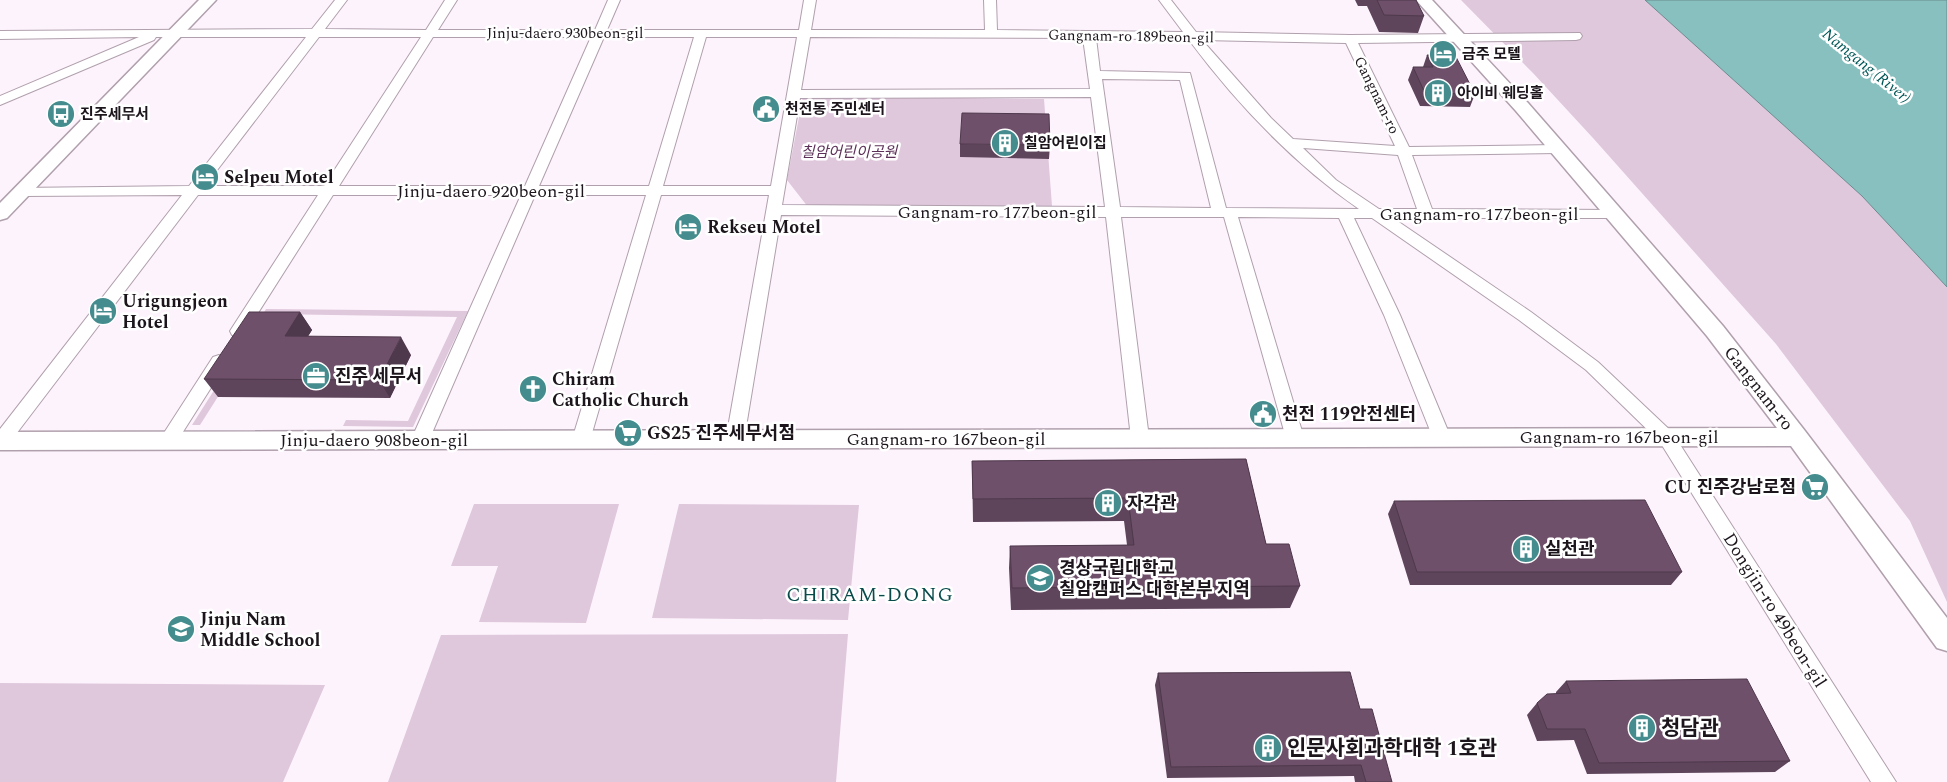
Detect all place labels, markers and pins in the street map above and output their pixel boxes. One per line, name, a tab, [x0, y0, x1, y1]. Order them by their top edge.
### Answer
hotel icon: 금주 모텔	[1428, 39, 1458, 69]
place label: 금주 모텔	[1462, 43, 1521, 66]
building icon: 아이비 웨딩홀	[1423, 78, 1453, 108]
place label: 아이비 웨딩홀	[1457, 82, 1544, 105]
public building icon: 천전동 주민센터	[751, 94, 781, 124]
place label: 천전동 주민센터	[785, 98, 885, 121]
bus stop icon: 진주세무서	[46, 99, 76, 129]
place label: 진주세무서	[80, 103, 149, 126]
building icon: 칠암어린이집	[990, 128, 1020, 158]
place label: 칠암어린이집	[1024, 132, 1107, 155]
hotel icon: Selpeu Motel	[190, 162, 220, 192]
place label: Selpeu Motel	[224, 164, 334, 191]
hotel icon: Rekseu Motel	[673, 212, 703, 242]
place label: Rekseu Motel	[707, 214, 821, 241]
place label: Urigungjeon Hotel	[122, 288, 228, 336]
hotel icon: Urigungjeon Hotel	[88, 296, 118, 326]
office icon: 진주 세무서	[301, 361, 331, 391]
place label: 진주 세무서	[335, 363, 422, 390]
place label: Chiram Catholic Church	[552, 366, 689, 414]
church icon: Chiram Catholic Church	[518, 374, 548, 404]
public building icon: 천전 119안전센터	[1248, 399, 1278, 429]
place label: 천전 119안전센터	[1282, 401, 1416, 428]
supermarket icon: GS25 진주세무서점	[613, 418, 643, 448]
place label: GS25 진주세무서점	[647, 420, 795, 447]
supermarket icon: CU 진주강남로점	[1800, 472, 1830, 502]
place label: CU 진주강남로점	[1664, 474, 1796, 501]
building icon: 자각관	[1093, 488, 1123, 518]
place label: 자각관	[1127, 490, 1177, 517]
building icon: 실천관	[1511, 534, 1541, 564]
place label: 실천관	[1545, 536, 1595, 563]
place label: 경상국립대학교 칠암캠퍼스 대학본부 지역	[1059, 555, 1250, 603]
school or university icon: 경상국립대학교 칠암캠퍼스 대학본부 지역	[1025, 563, 1055, 593]
place label: Jinju Nam Middle School	[200, 606, 320, 654]
school or university icon: Jinju Nam Middle School	[166, 614, 196, 644]
building icon: 청담관	[1627, 713, 1657, 743]
place label: 청담관	[1661, 713, 1719, 745]
building icon: 인문사회과학대학 1호관	[1253, 733, 1283, 763]
place label: 인문사회과학대학 1호관	[1287, 733, 1497, 765]

